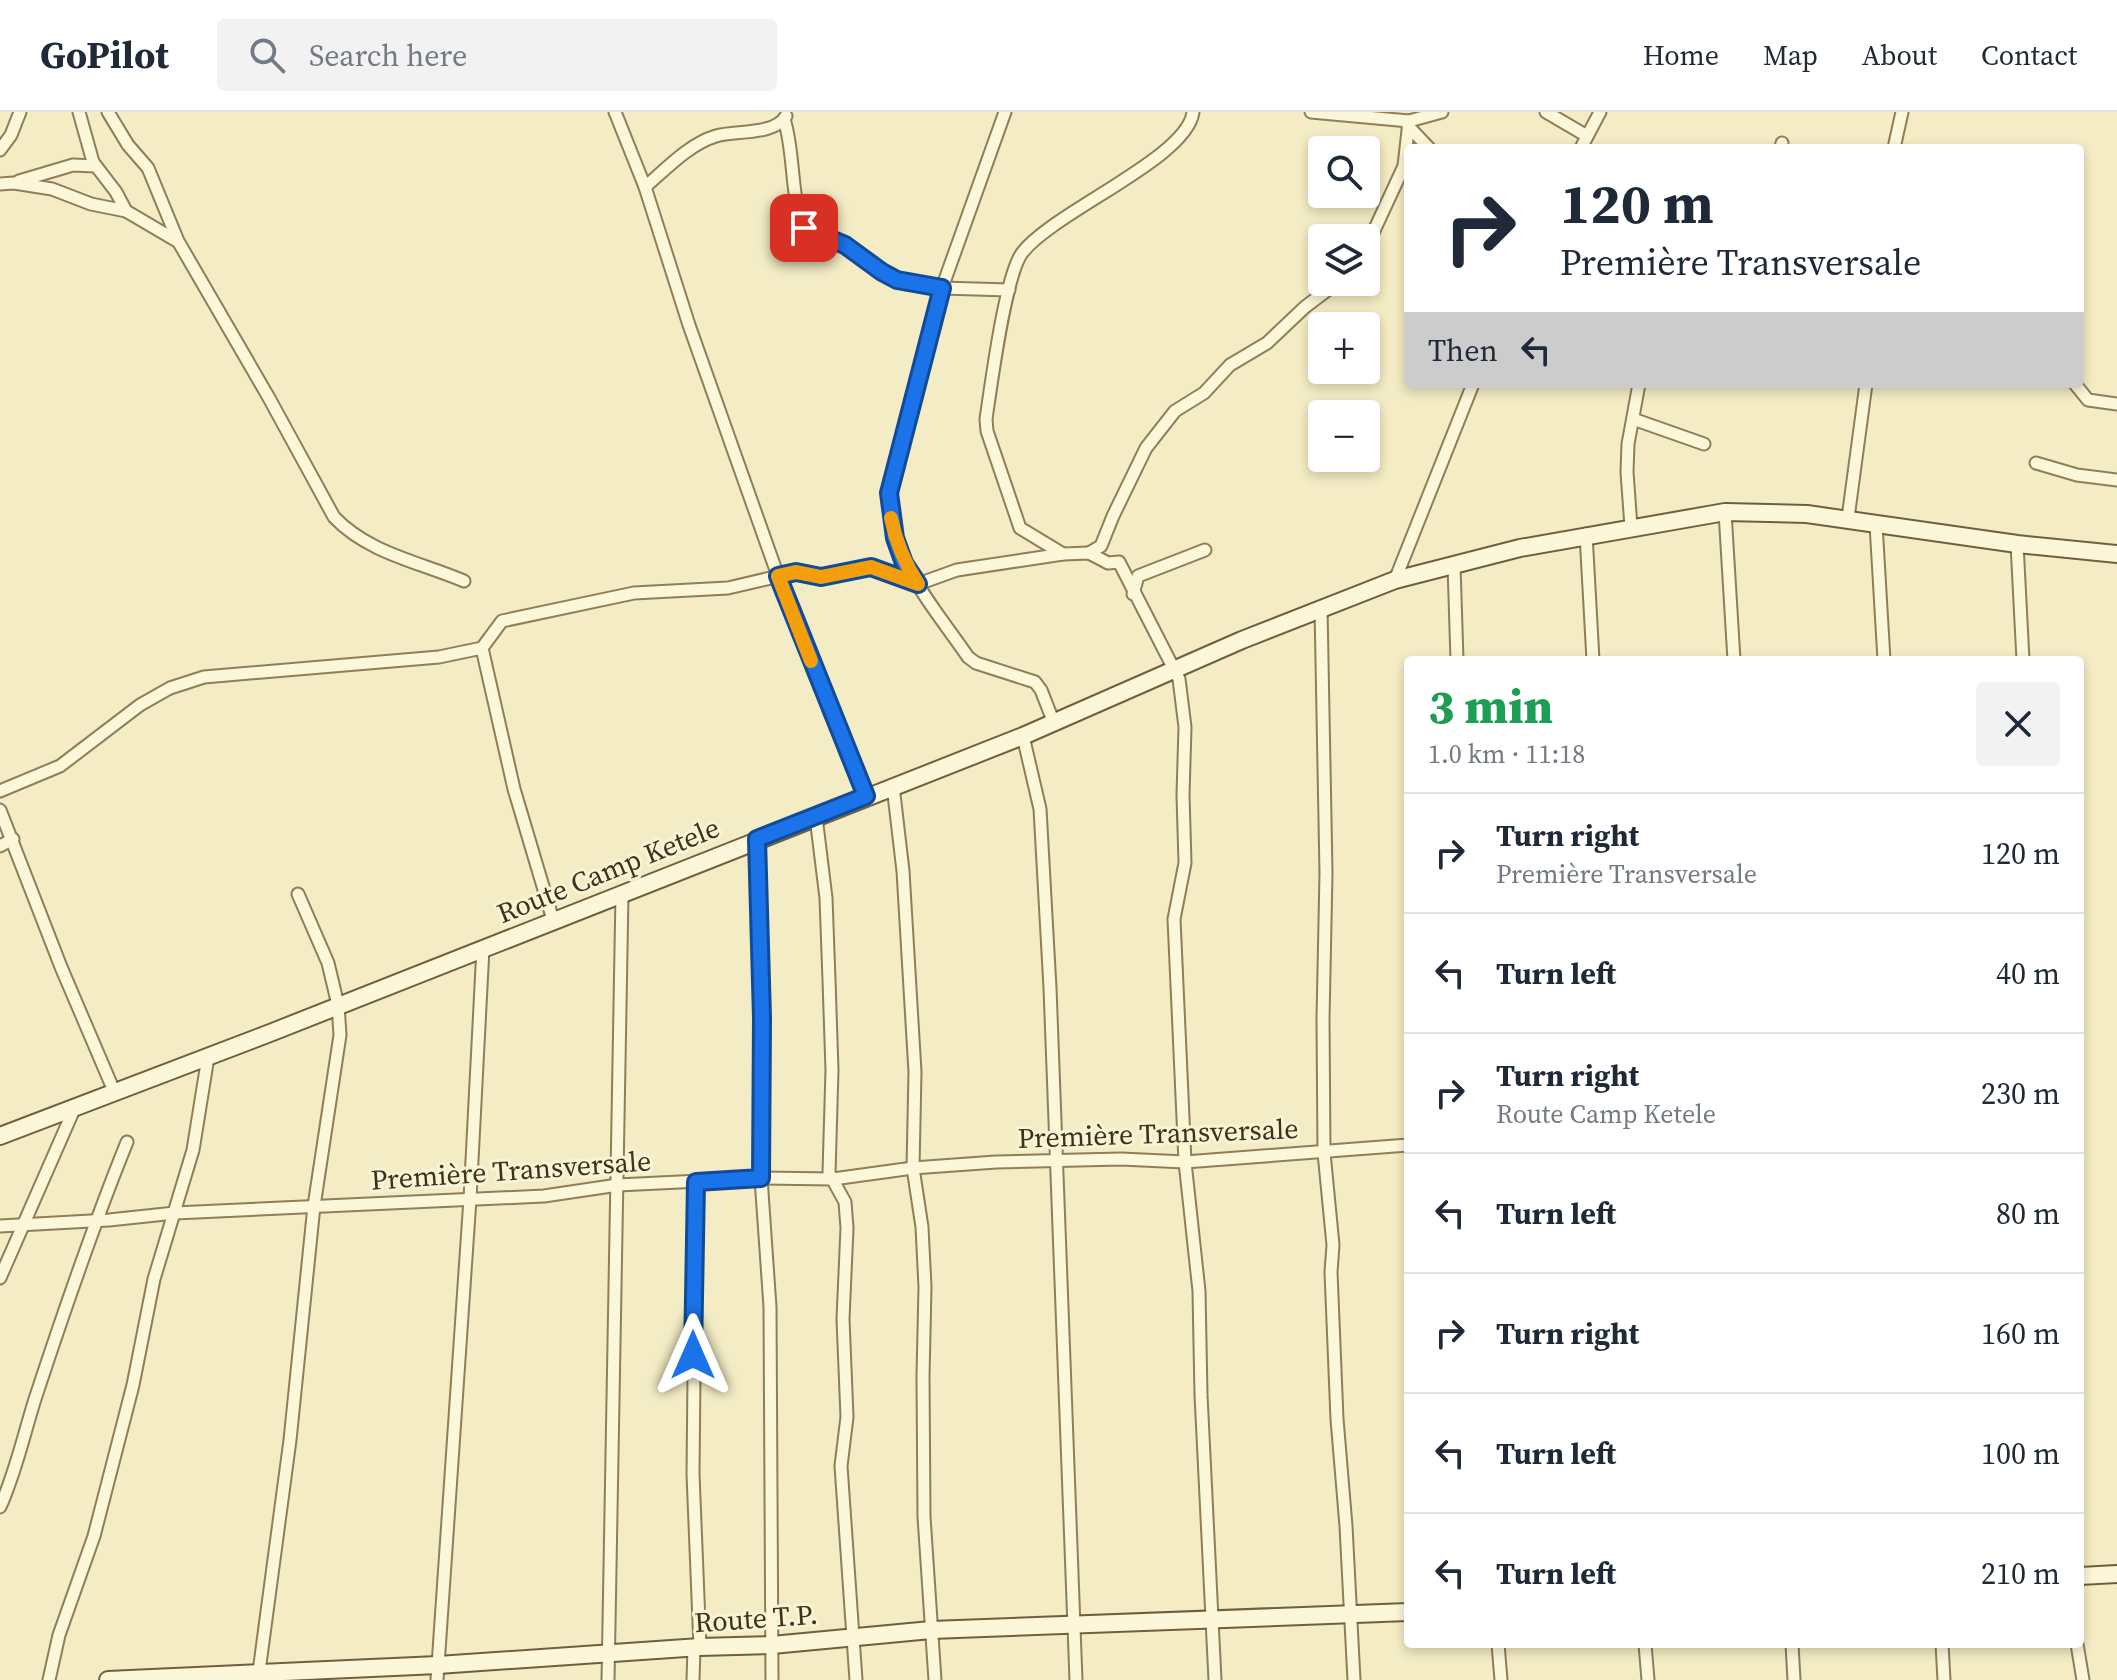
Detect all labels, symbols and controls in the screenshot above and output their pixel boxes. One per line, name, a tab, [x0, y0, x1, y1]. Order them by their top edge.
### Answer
search box	[217, 19, 777, 91]
text: GoPilot	[40, 29, 169, 81]
icon: search	[245, 33, 289, 77]
text: Search here	[309, 35, 467, 76]
text: Home	[1643, 36, 1719, 74]
text: Map	[1763, 36, 1818, 74]
text: About	[1862, 36, 1937, 74]
text: Contact	[1981, 36, 2077, 74]
map controls	[1308, 136, 1380, 472]
button: search	[1308, 136, 1380, 208]
text: 120 m	[1560, 165, 1714, 242]
icon: right	[1428, 176, 1532, 280]
pin	[770, 194, 838, 262]
icon: arrive	[782, 206, 826, 250]
button: layers	[1308, 224, 1380, 296]
text: Première Transversale	[1560, 238, 1921, 287]
button: +	[1308, 312, 1380, 384]
icon: left	[1514, 328, 1558, 372]
text: Then	[1428, 330, 1498, 371]
button: −	[1308, 400, 1380, 472]
text: 3 min	[1428, 673, 1553, 739]
button: close	[1976, 682, 2060, 766]
text: 1.0 km · 11:18	[1428, 736, 1585, 772]
street label: Route Camp Ketele	[491, 808, 725, 932]
text: Turn right	[1496, 815, 1639, 856]
icon: right	[1428, 831, 1472, 875]
text: 120 m	[1981, 833, 2060, 874]
text: Première Transversale	[1496, 856, 1757, 892]
icon: left	[1428, 951, 1472, 995]
text: Turn left	[1496, 953, 1616, 994]
text: 40 m	[1996, 953, 2060, 994]
text: Turn right	[1496, 1055, 1639, 1096]
icon: right	[1428, 1071, 1472, 1115]
text: 230 m	[1981, 1073, 2060, 1114]
text: Route Camp Ketele	[1496, 1096, 1716, 1132]
street label: Première Transversale	[1017, 1109, 1299, 1157]
street label: Première Transversale	[370, 1141, 652, 1199]
icon: left	[1428, 1191, 1472, 1235]
text: Turn left	[1496, 1193, 1616, 1234]
text: 80 m	[1996, 1193, 2060, 1234]
icon: right	[1428, 1311, 1472, 1355]
position arrow	[651, 1313, 735, 1397]
text: Turn right	[1496, 1313, 1639, 1354]
text: 160 m	[1981, 1313, 2060, 1354]
icon: left	[1428, 1431, 1472, 1475]
text: Turn left	[1496, 1433, 1616, 1474]
text: 100 m	[1981, 1433, 2060, 1474]
icon: left	[1428, 1551, 1472, 1595]
text: Turn left	[1496, 1553, 1616, 1594]
text: 210 m	[1981, 1553, 2060, 1594]
street label: Route T.P.	[693, 1595, 819, 1641]

